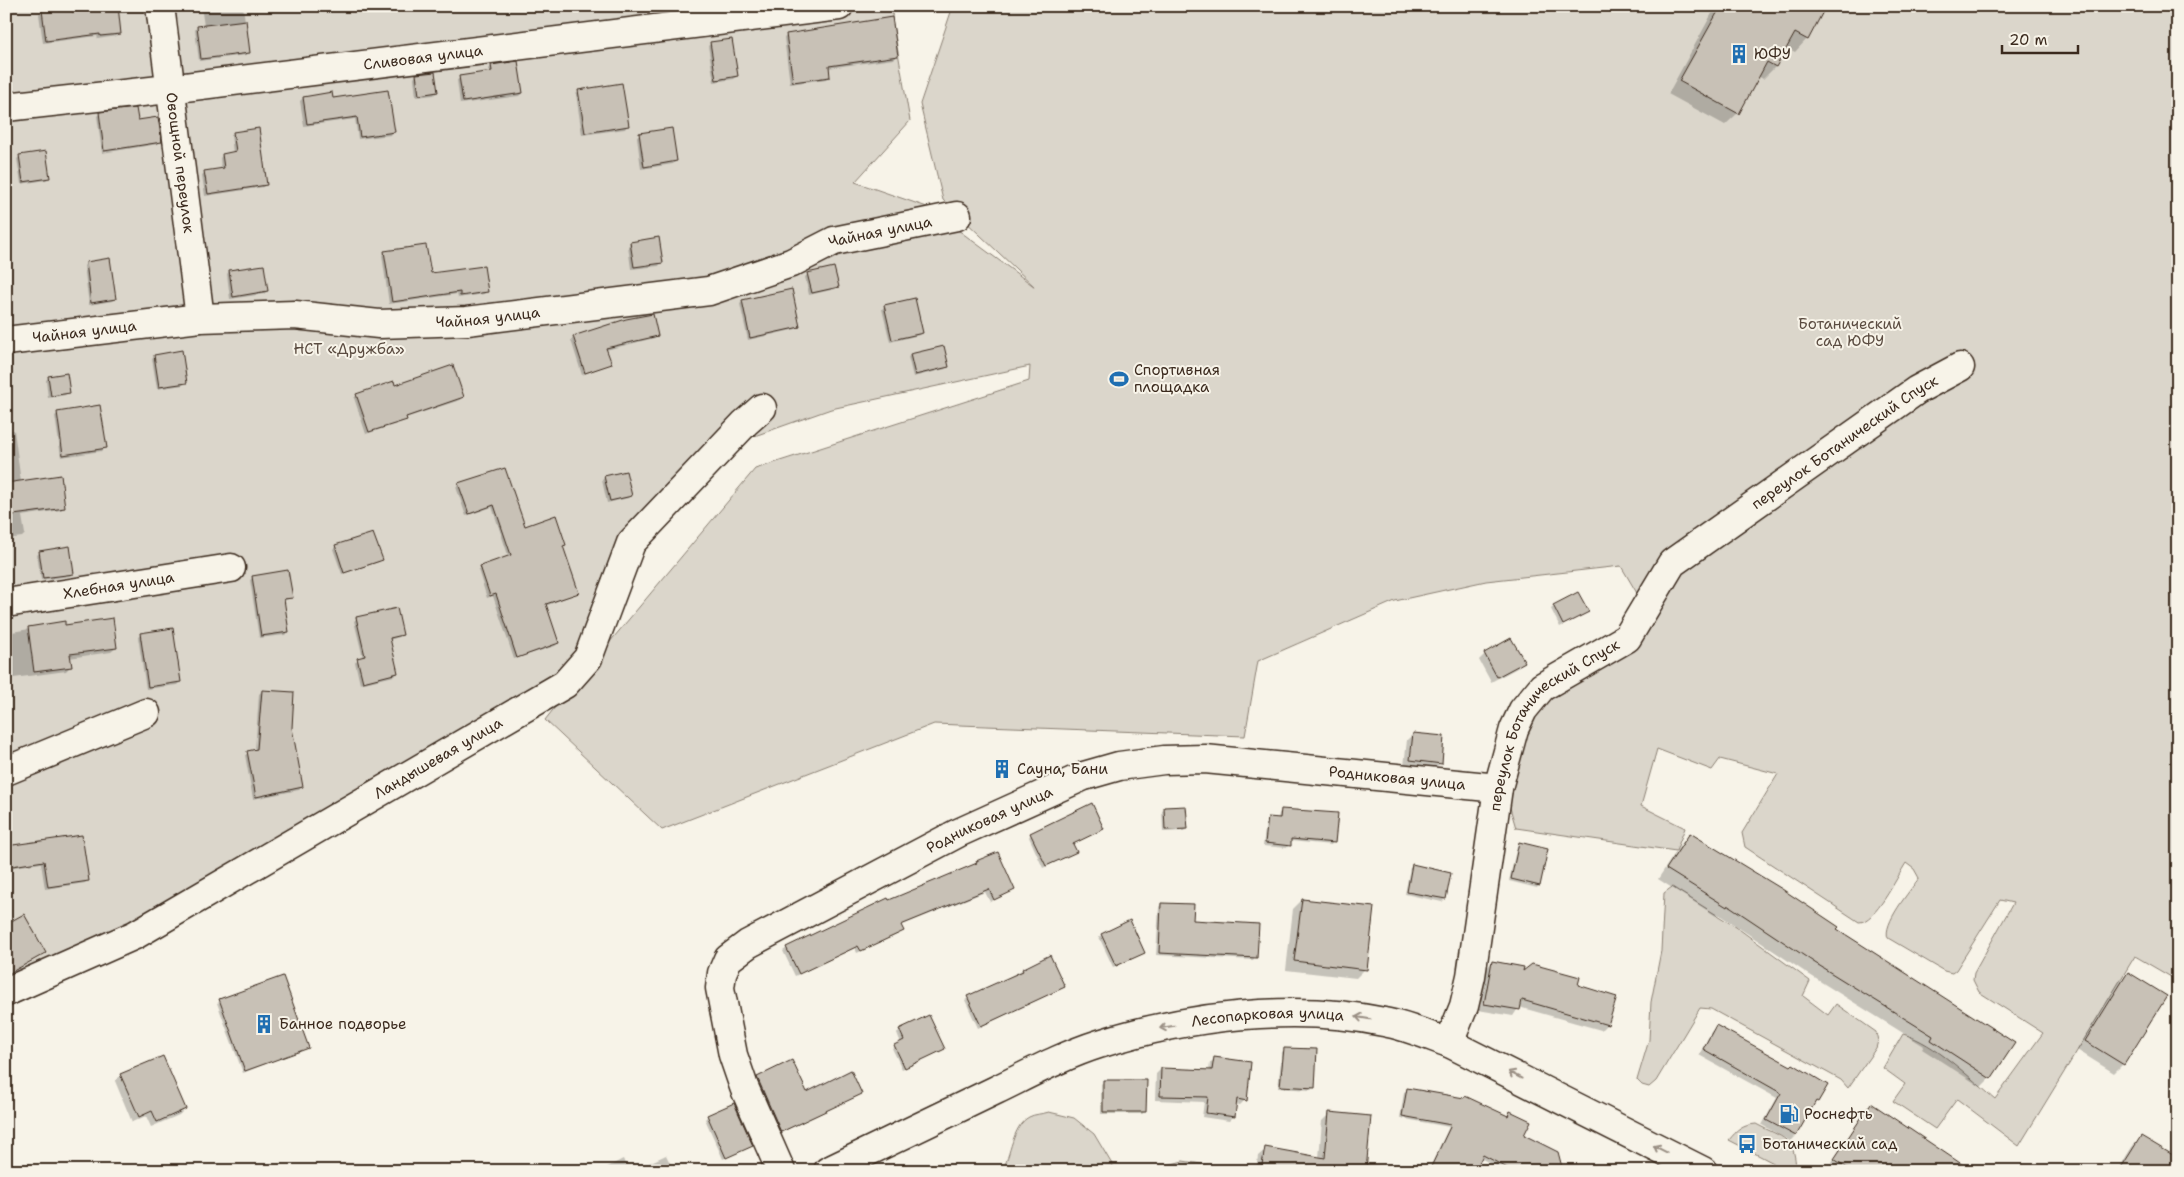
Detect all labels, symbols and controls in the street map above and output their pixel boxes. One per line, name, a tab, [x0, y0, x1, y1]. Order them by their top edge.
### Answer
scale bar	[2002, 22, 2078, 54]
text: 20 m	[2009, 30, 2048, 50]
street label: Сливовая улица	[362, 40, 485, 75]
building icon: ЮФУ	[1728, 43, 1750, 65]
place label: ЮФУ	[1754, 44, 1791, 64]
street label: Овощной переулок	[161, 91, 199, 234]
street label: Чайная улица	[825, 211, 934, 252]
street label: Чайная улица	[435, 302, 542, 332]
park label: Ботанический сад ЮФУ	[1798, 314, 1902, 351]
street label: Чайная улица	[31, 316, 138, 348]
park label: НСТ «Дружба»	[293, 339, 405, 359]
place label: Спортивная площадка	[1134, 360, 1220, 397]
sports icon: Спортивная площадка	[1108, 368, 1130, 390]
street label: переулок Ботанический Спуск	[1747, 371, 1941, 514]
street label: Хлебная улица	[62, 567, 176, 604]
street label: переулок Ботанический Спуск	[1485, 634, 1623, 812]
street label: Ландышевая улица	[370, 712, 507, 803]
building icon: Сауна, Бани	[991, 758, 1013, 780]
place label: Сауна, Бани	[1017, 759, 1108, 779]
street label: Родниковая улица	[1328, 761, 1467, 795]
street label: Родниковая улица	[923, 781, 1057, 858]
street label: Лесопарковая улица	[1190, 1003, 1346, 1032]
building icon: Банное подворье	[253, 1013, 275, 1035]
one-way arrow	[1356, 1013, 1372, 1023]
place label: Банное подворье	[279, 1014, 407, 1034]
one-way arrow	[1160, 1023, 1176, 1032]
one-way arrow	[1507, 1070, 1522, 1080]
fuel station icon: Роснефть	[1778, 1103, 1800, 1125]
place label: Роснефть	[1804, 1104, 1873, 1124]
bus stop icon: Ботанический сад	[1736, 1133, 1758, 1155]
place label: Ботанический сад	[1762, 1134, 1898, 1154]
one-way arrow	[1652, 1144, 1667, 1154]

